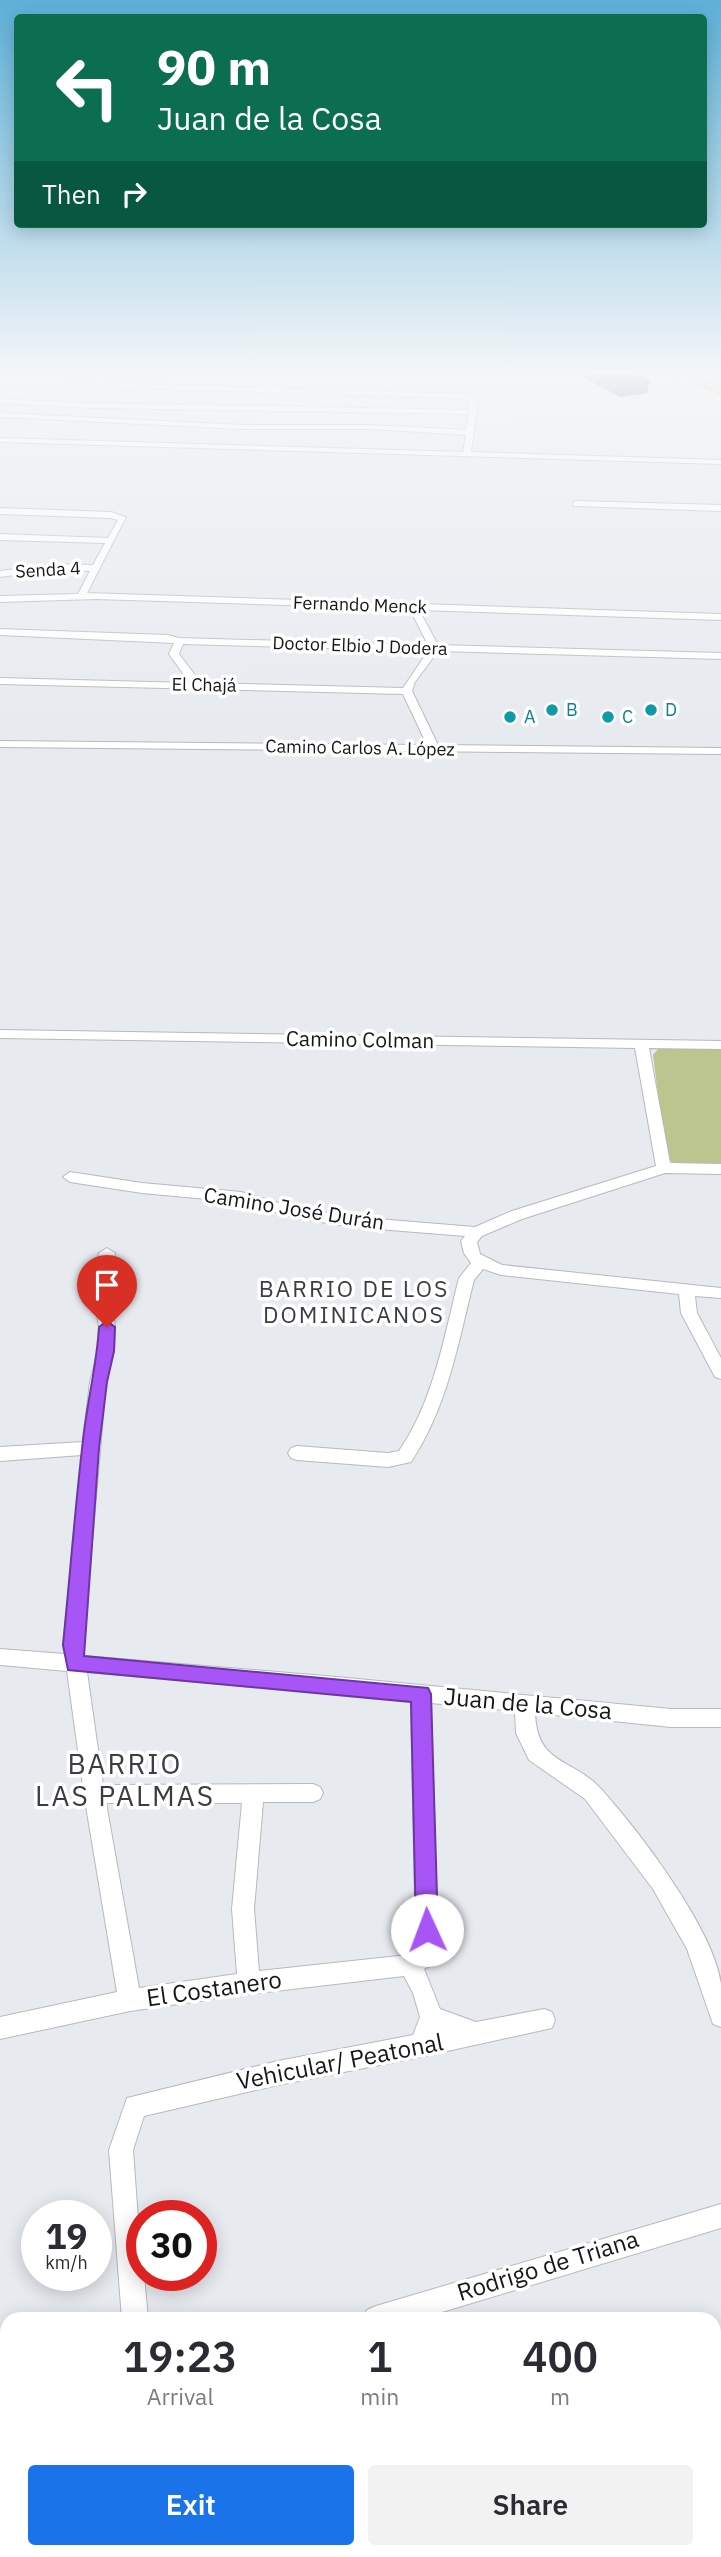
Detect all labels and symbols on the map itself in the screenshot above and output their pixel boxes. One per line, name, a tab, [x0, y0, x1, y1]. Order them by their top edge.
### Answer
street label: Senda 4	[15, 556, 82, 583]
street label: Fernando Menck	[293, 591, 428, 618]
street label: Doctor Elbio J Dodera	[272, 631, 448, 660]
street label: El Chajá	[171, 672, 237, 697]
place label: B	[566, 698, 578, 721]
place label: D	[665, 698, 677, 721]
marker: B	[544, 702, 560, 718]
marker: D	[643, 702, 659, 718]
place label: A	[524, 705, 536, 728]
place label: C	[622, 705, 633, 728]
marker: A	[502, 709, 518, 725]
marker: C	[600, 709, 616, 725]
street label: Camino Carlos A. López	[265, 734, 455, 761]
street label: Camino Colman	[286, 1024, 434, 1054]
street label: Camino José Durán	[202, 1180, 386, 1236]
pin	[77, 1255, 137, 1327]
district label: BARRIO DE LOS DOMINICANOS	[259, 1273, 449, 1329]
street label: Juan de la Cosa	[443, 1680, 614, 1726]
district label: BARRIO LAS PALMAS	[35, 1745, 215, 1814]
position arrow	[390, 1893, 464, 1967]
street label: El Costanero	[144, 1963, 284, 2013]
street label: Vehicular/ Peatonal	[234, 2025, 446, 2097]
speed limit sign: 30	[126, 2200, 217, 2291]
street label: Rodrigo de Triana	[453, 2222, 643, 2308]

